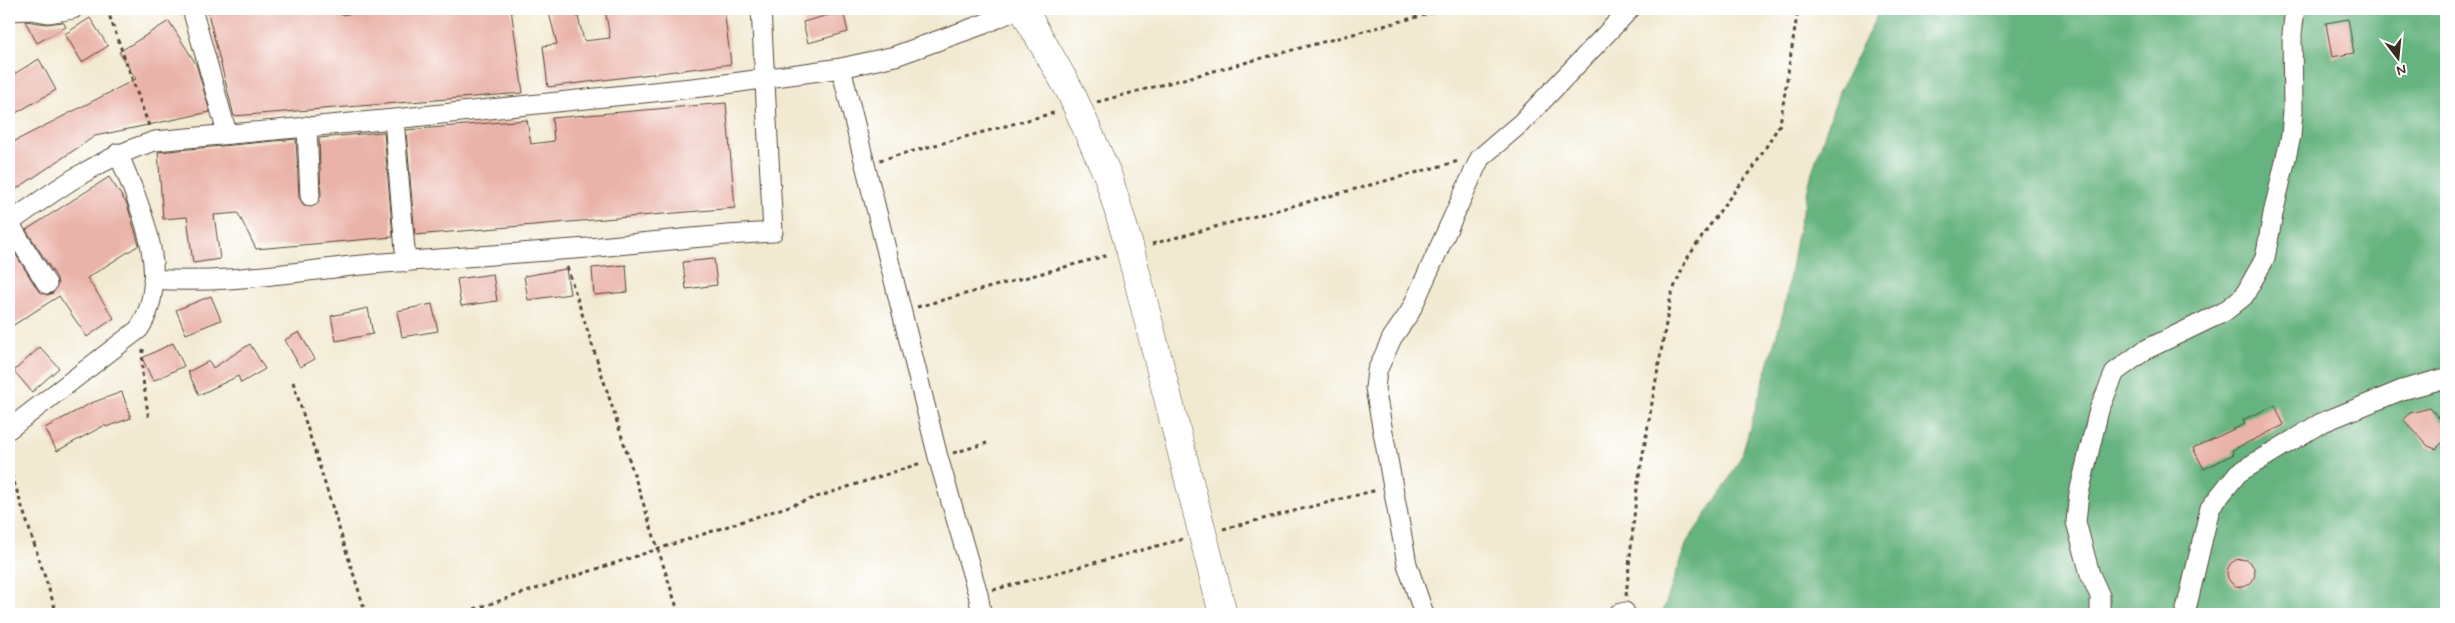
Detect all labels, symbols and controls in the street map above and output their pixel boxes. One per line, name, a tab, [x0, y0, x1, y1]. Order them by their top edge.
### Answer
north arrow	[2372, 32, 2422, 82]
text: N	[2394, 60, 2408, 79]

